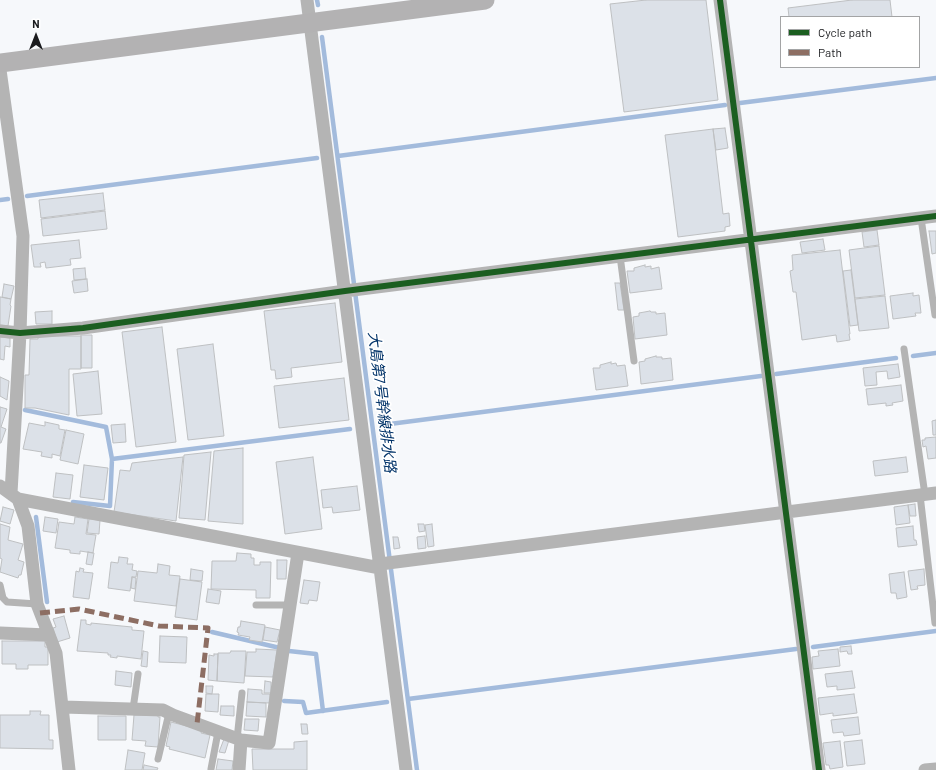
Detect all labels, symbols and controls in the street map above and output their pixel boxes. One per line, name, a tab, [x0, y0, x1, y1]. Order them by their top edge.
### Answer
north arrow	[16, 16, 56, 56]
legend	[780, 16, 920, 68]
text: N	[32, 17, 40, 30]
text: Cycle path	[818, 25, 872, 39]
text: Path	[818, 45, 842, 59]
water label: 大島第7号幹線排水路	[364, 330, 400, 474]

